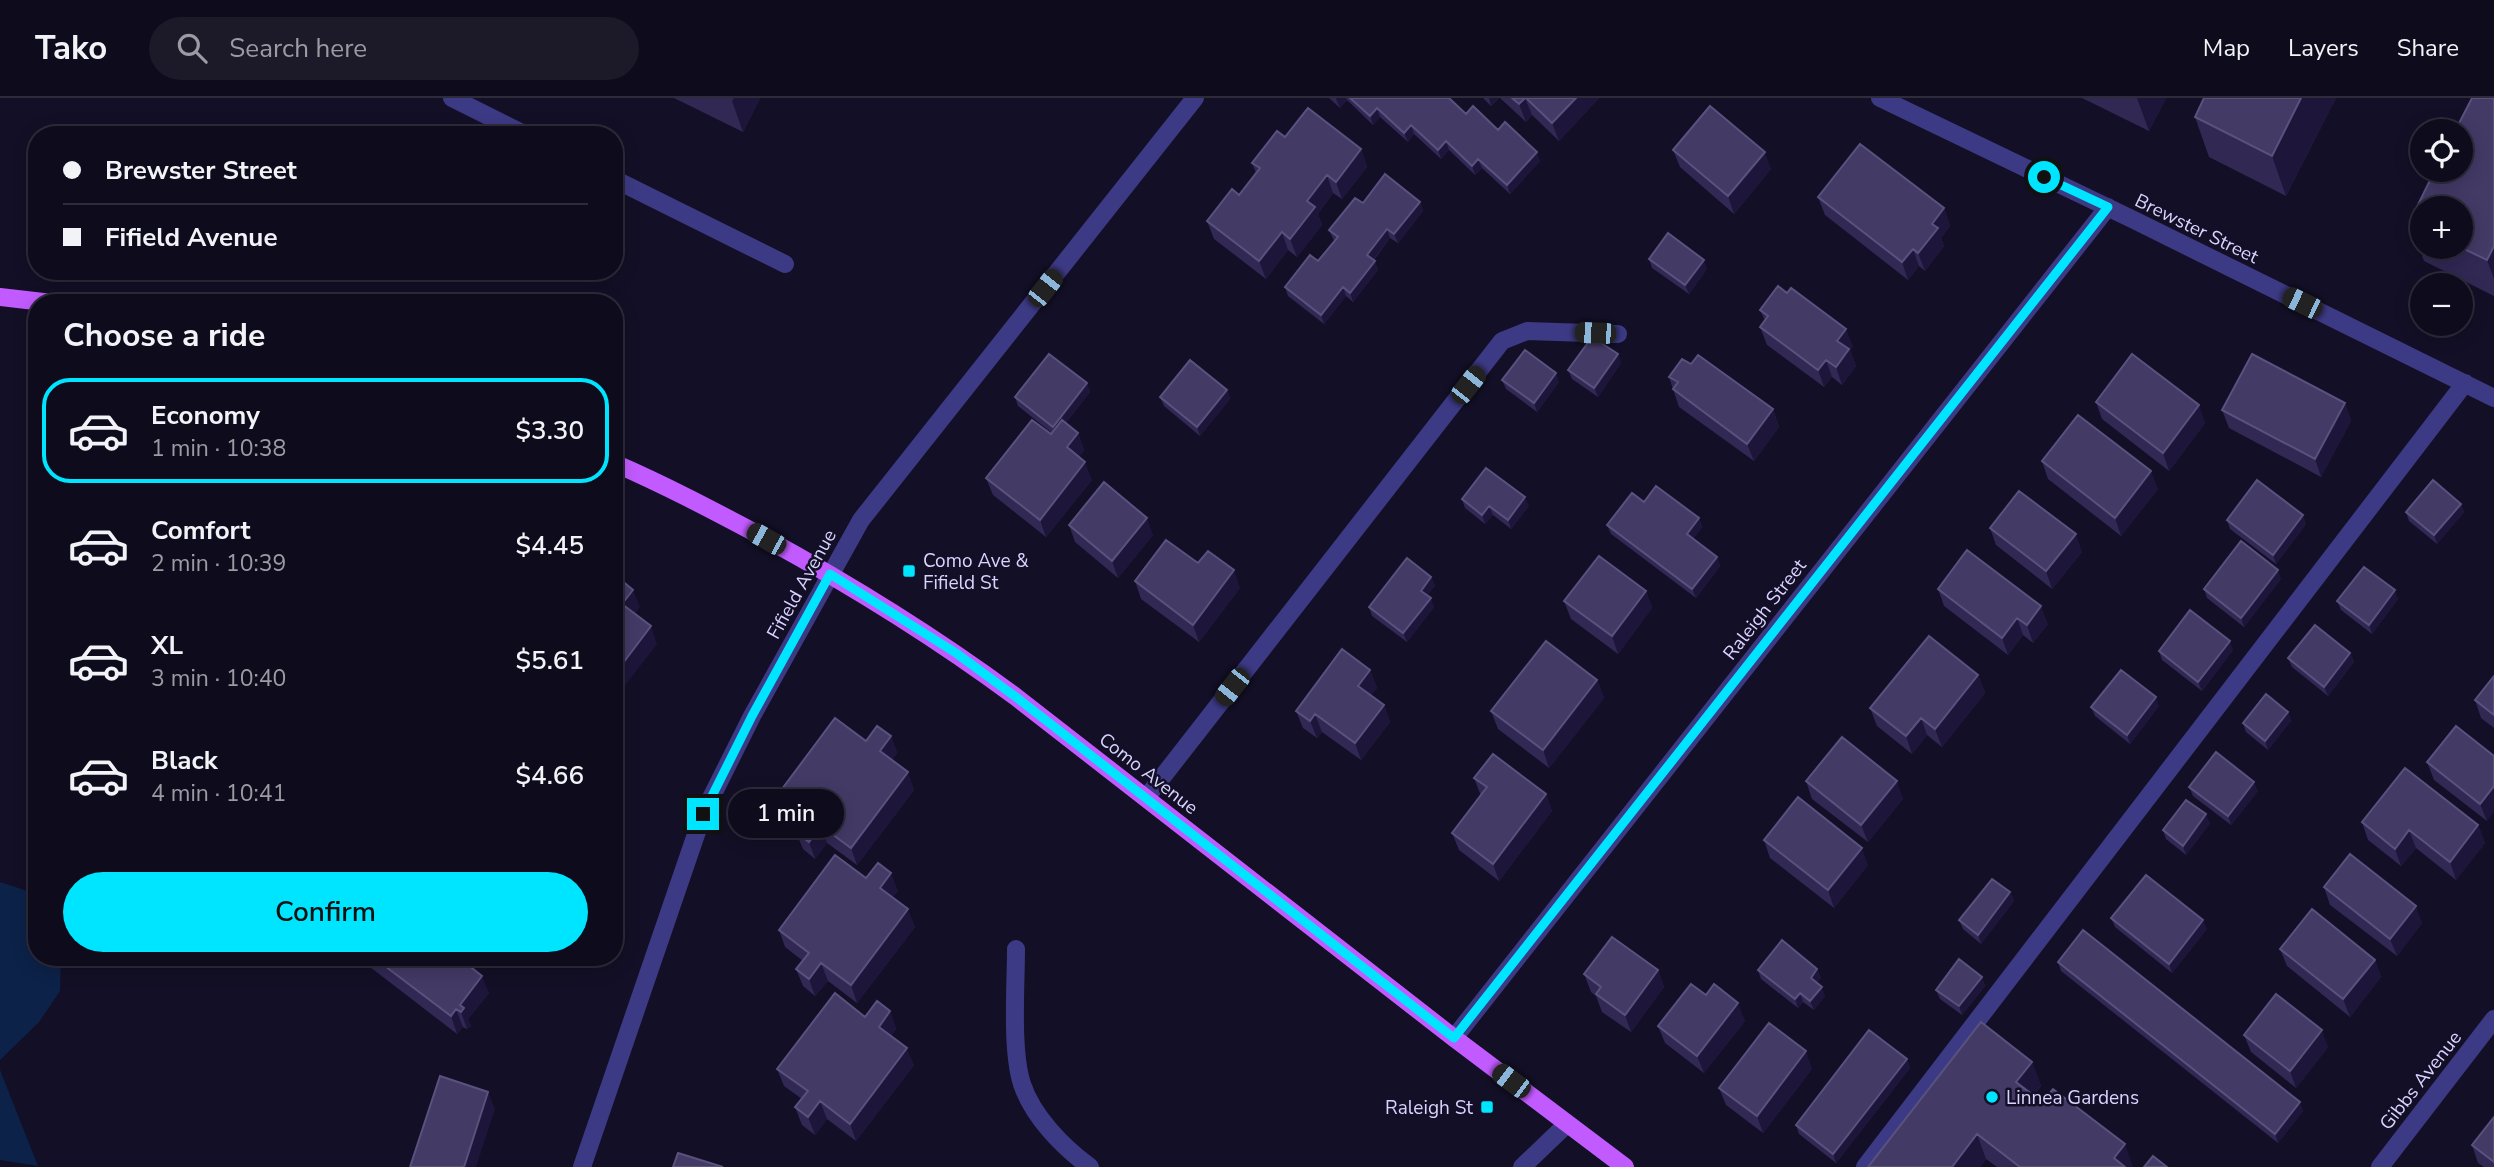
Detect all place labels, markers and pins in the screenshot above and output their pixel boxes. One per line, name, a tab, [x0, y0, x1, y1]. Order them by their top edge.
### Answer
place label: Como Ave & Fifield St	[923, 548, 1029, 596]
marker: Como Ave & Fifield St	[901, 563, 917, 579]
place label: Linnea Gardens	[2006, 1085, 2139, 1111]
marker: Linnea Gardens	[1984, 1089, 2000, 1105]
place label: Raleigh St	[1385, 1095, 1473, 1121]
marker: Raleigh St	[1479, 1099, 1495, 1115]

